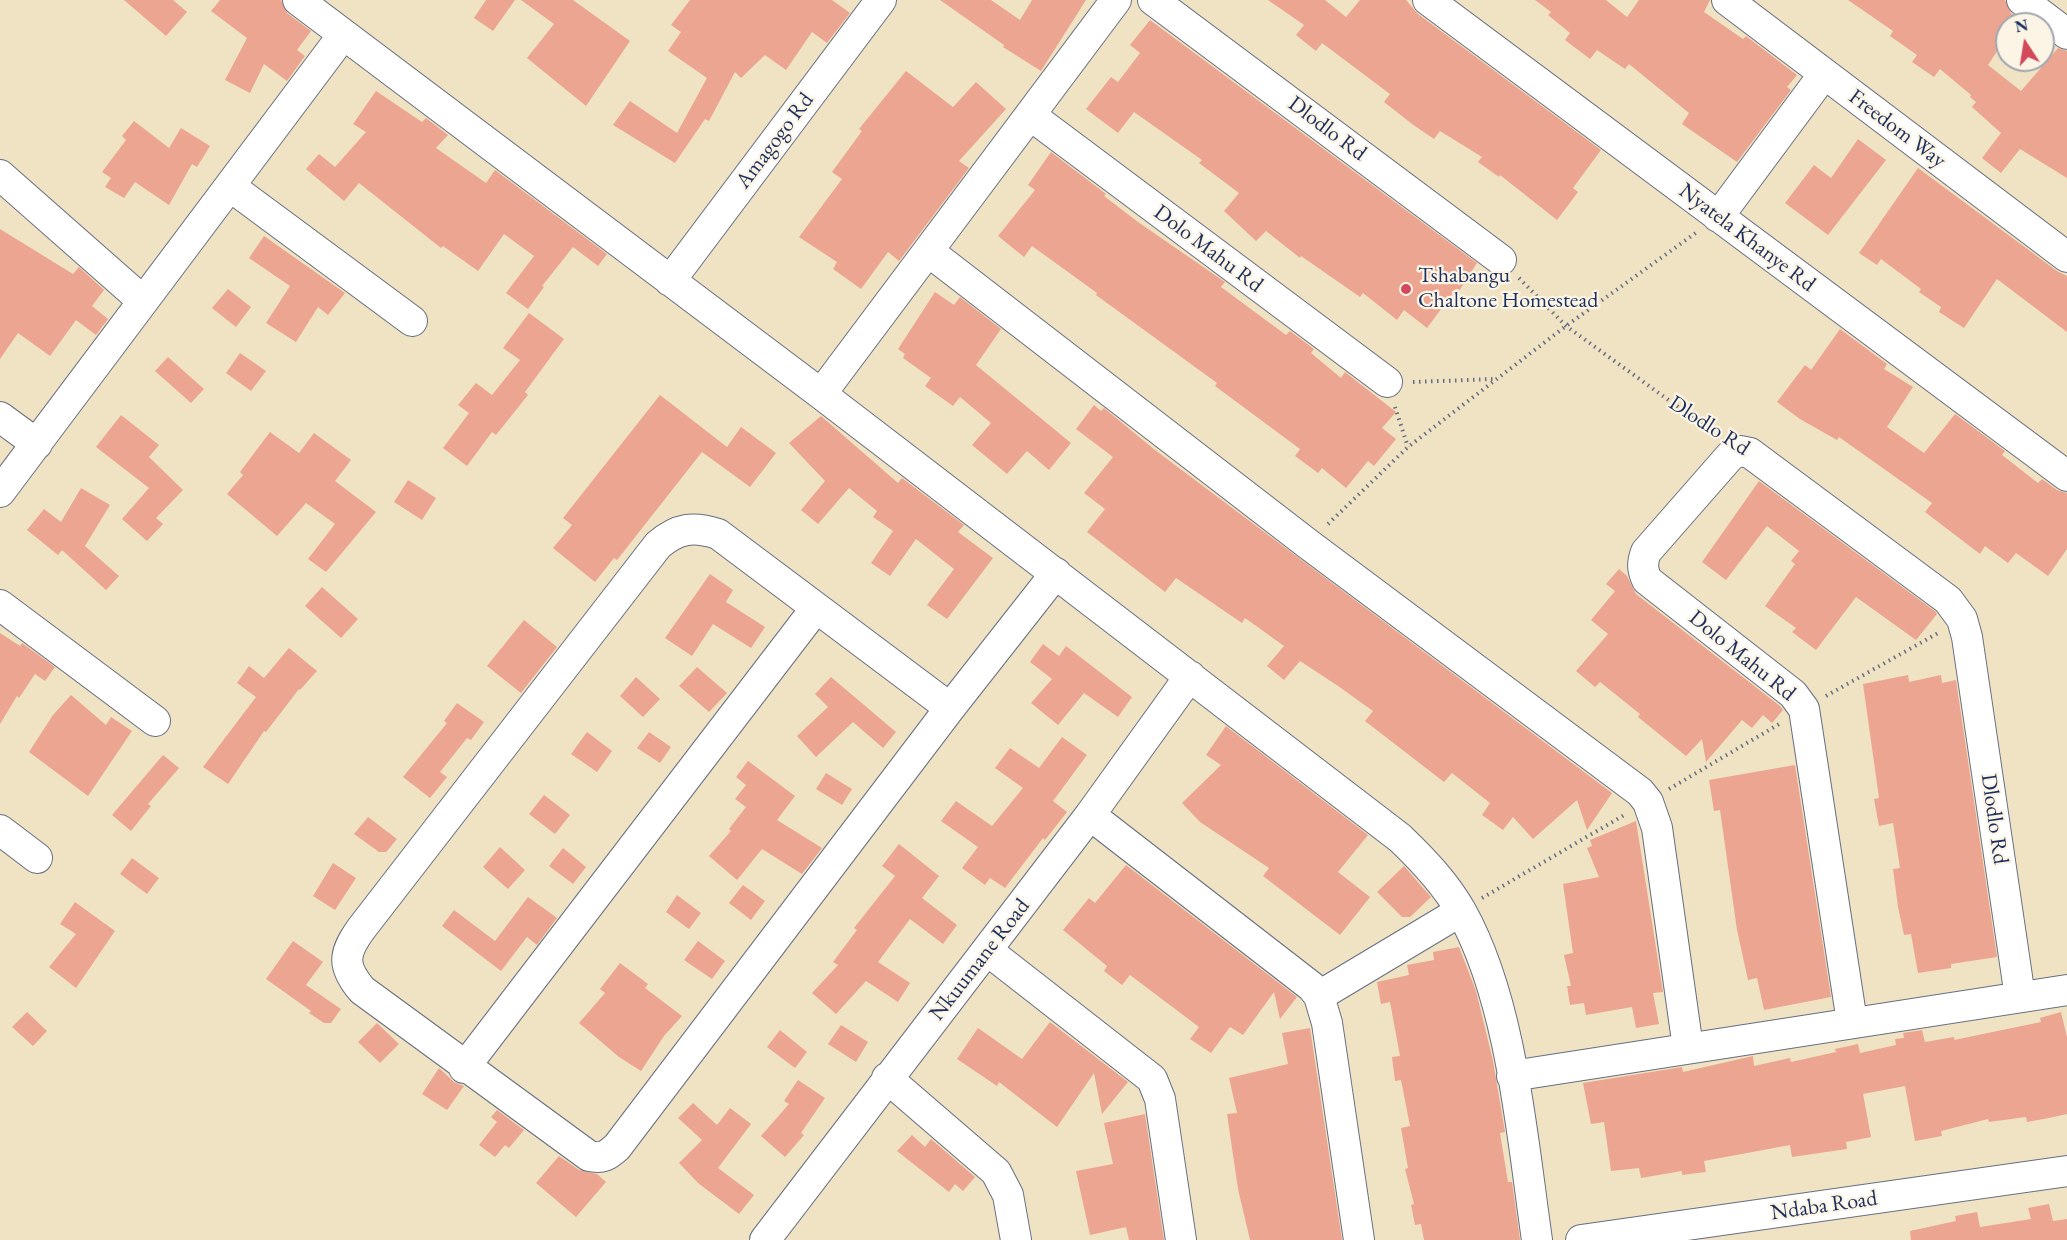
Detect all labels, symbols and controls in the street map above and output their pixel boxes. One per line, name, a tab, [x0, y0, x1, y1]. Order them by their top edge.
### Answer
north arrow	[1995, 12, 2055, 72]
text: N	[2013, 14, 2030, 37]
street label: Freedom Way	[1843, 84, 1951, 174]
street label: Amagogo Rd	[730, 88, 820, 194]
street label: Dlodlo Rd	[1283, 91, 1371, 167]
street label: Nyatela Khanye Rd	[1674, 178, 1820, 298]
street label: Dolo Mahu Rd	[1148, 199, 1268, 299]
place label: Tshabangu Chaltone Homestead	[1418, 263, 1598, 314]
marker: Tshabangu Chaltone Homestead	[1399, 282, 1413, 296]
street label: Dlodlo Rd	[1664, 390, 1754, 462]
street label: Dolo Mahu Rd	[1683, 605, 1801, 707]
street label: Dlodlo Rd	[1975, 772, 2013, 866]
street label: Nkuumane Road	[924, 894, 1036, 1026]
street label: Ndaba Road	[1769, 1185, 1879, 1227]

